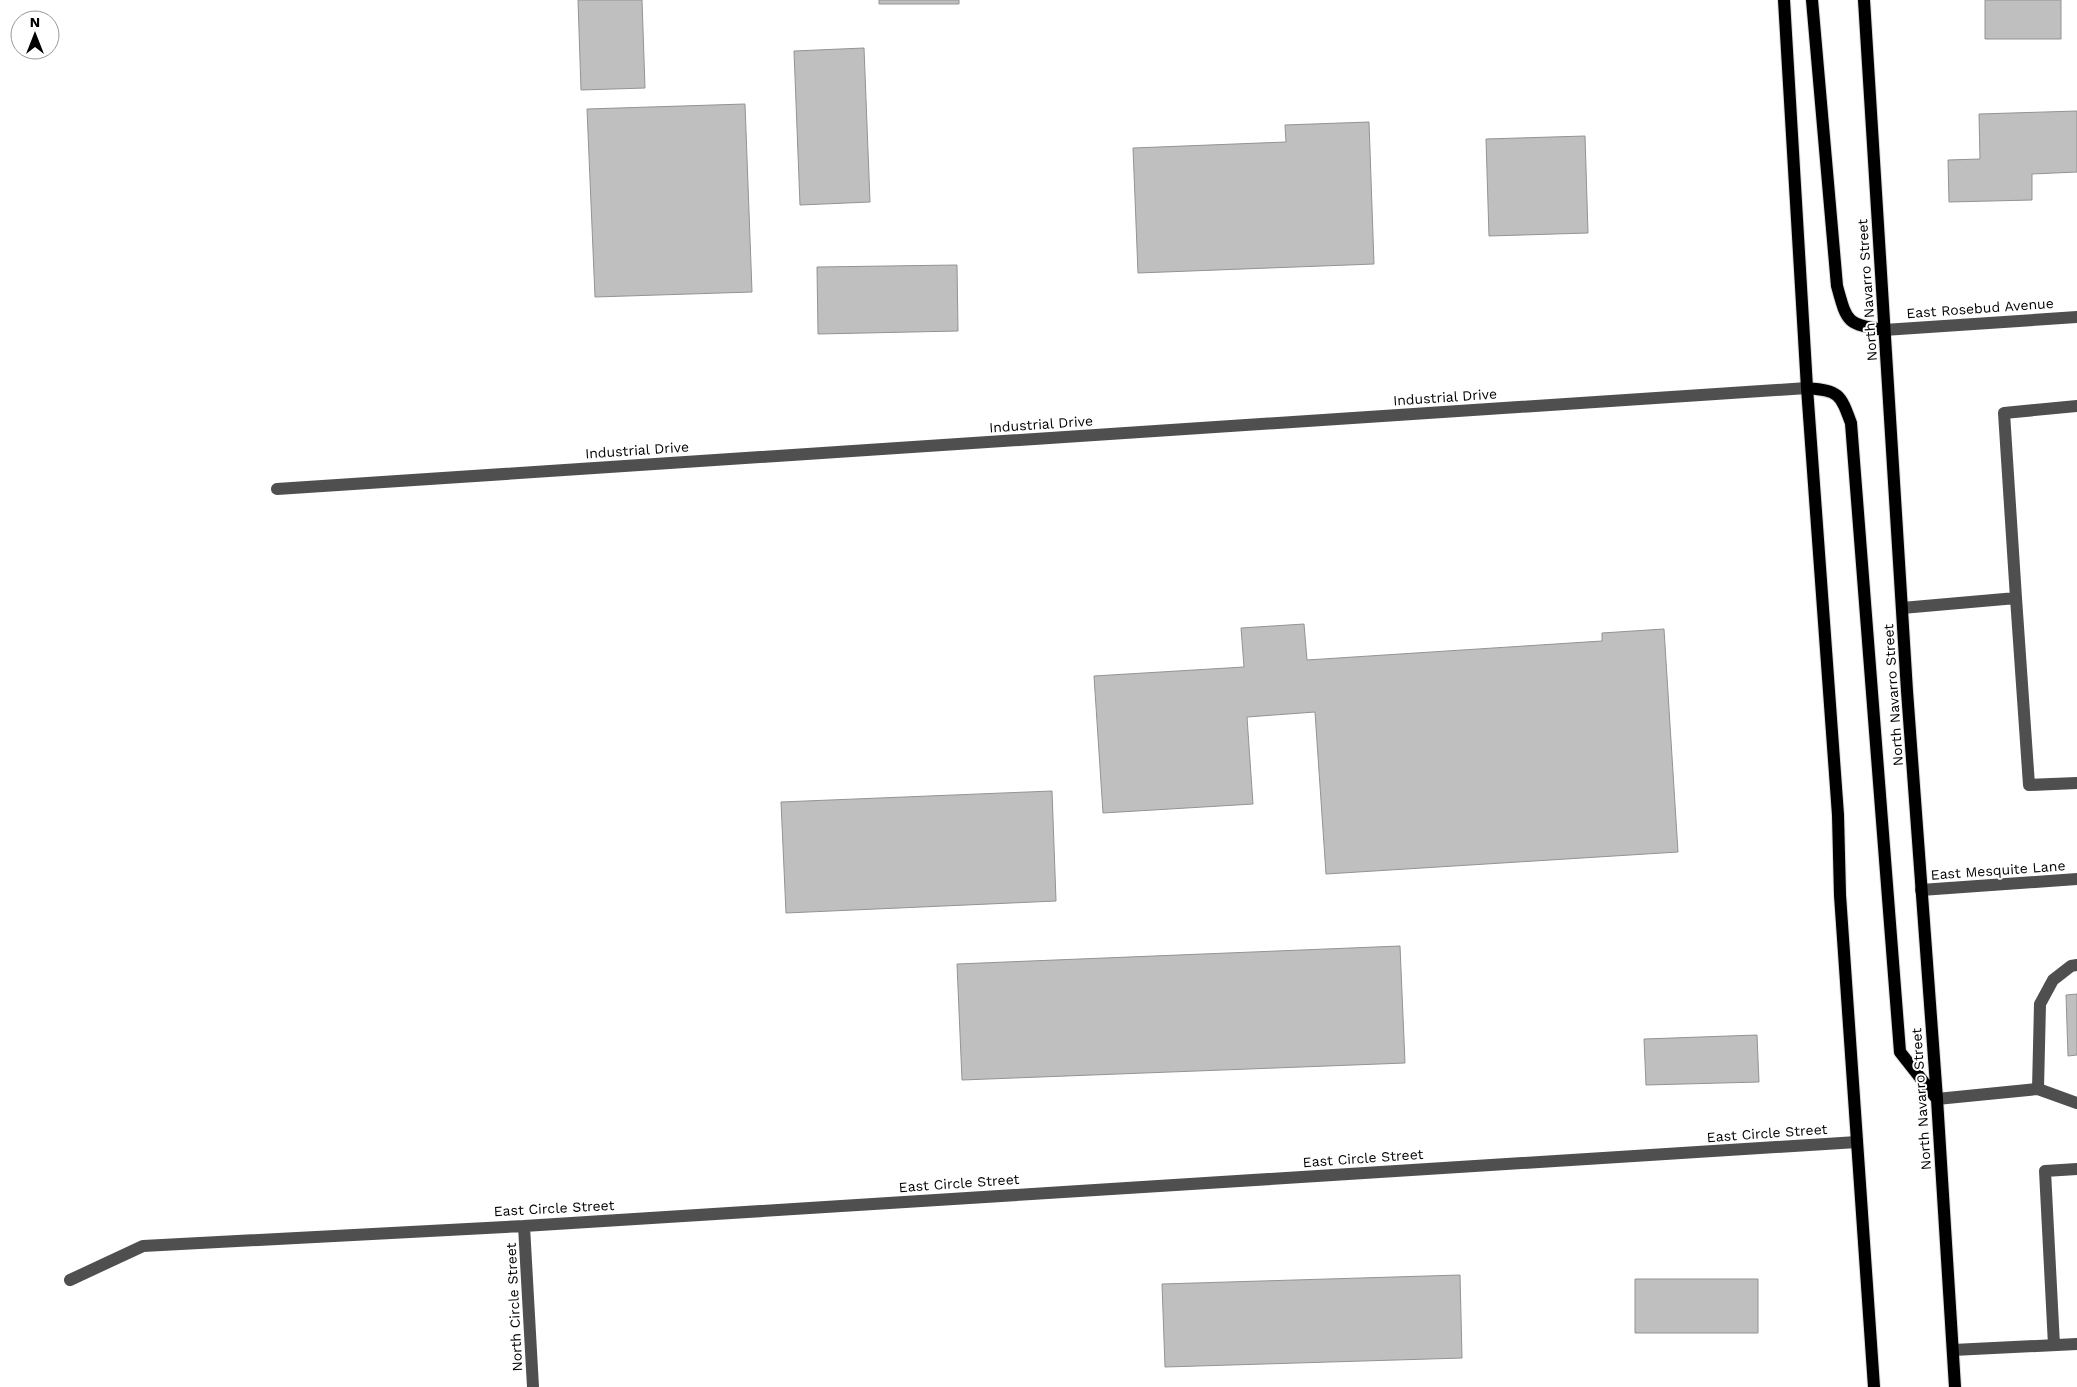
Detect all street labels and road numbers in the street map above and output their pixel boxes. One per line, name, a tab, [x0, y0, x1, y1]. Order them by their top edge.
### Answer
street label: North Navarro Street	[1854, 218, 1880, 362]
street label: East Rosebud Avenue	[1906, 295, 2054, 321]
street label: Industrial Drive	[1392, 385, 1498, 409]
street label: Industrial Drive	[988, 412, 1094, 436]
street label: Industrial Drive	[584, 438, 690, 462]
street label: North Navarro Street	[1880, 623, 1906, 767]
street label: East Mesquite Lane	[1930, 857, 2066, 883]
street label: North Navarro Street	[1908, 1027, 1934, 1171]
street label: East Circle Street	[1706, 1121, 1828, 1145]
street label: East Circle Street	[1302, 1146, 1424, 1170]
street label: East Circle Street	[898, 1171, 1020, 1195]
street label: East Circle Street	[493, 1197, 615, 1219]
street label: North Circle Street	[503, 1242, 525, 1372]

